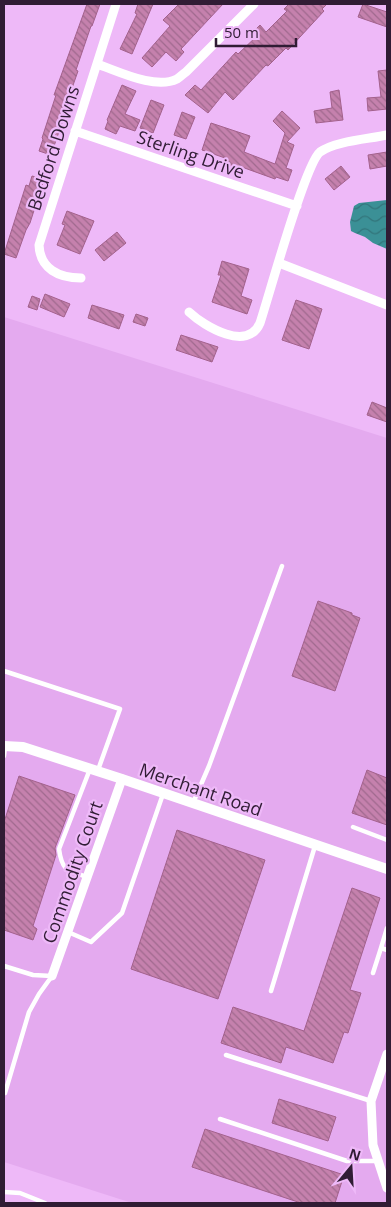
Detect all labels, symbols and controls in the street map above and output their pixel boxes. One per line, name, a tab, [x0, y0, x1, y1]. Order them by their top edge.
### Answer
scale bar	[216, 15, 296, 47]
text: 50 m	[224, 22, 259, 42]
street label: Bedford Downs	[21, 82, 85, 214]
street label: Sterling Drive	[134, 124, 248, 184]
street label: Merchant Road	[136, 757, 266, 821]
street label: Commodity Court	[36, 798, 108, 946]
north arrow	[326, 1142, 376, 1192]
text: N	[347, 1143, 364, 1165]

